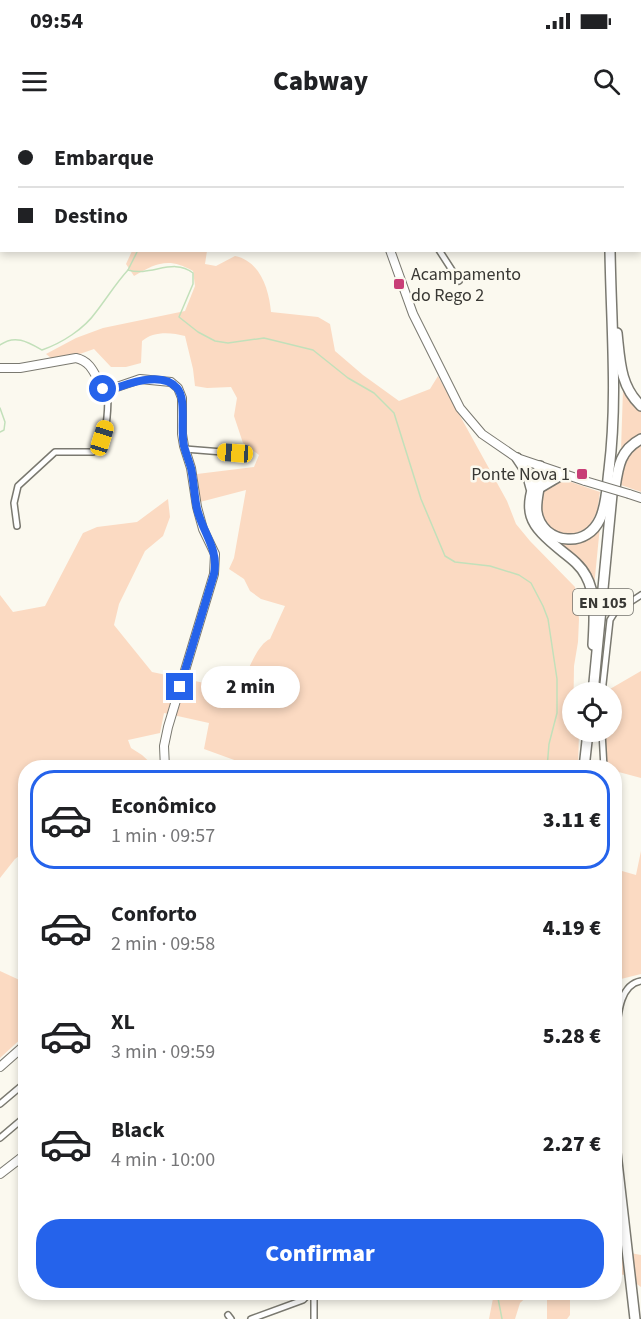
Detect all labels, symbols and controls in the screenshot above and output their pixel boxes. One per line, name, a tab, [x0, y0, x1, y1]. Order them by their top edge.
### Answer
text: 09:54	[30, 5, 83, 37]
text: Cabway	[273, 62, 368, 101]
icon: menu	[18, 65, 51, 98]
icon: search	[590, 65, 623, 98]
text: Embarque	[54, 142, 154, 174]
text: Destino	[54, 200, 128, 232]
place label: Acampamento do Rego 2	[411, 262, 521, 308]
marker: Acampamento do Rego 2	[392, 277, 406, 291]
route start	[89, 375, 116, 402]
car	[88, 418, 116, 458]
car	[216, 443, 254, 463]
place label: Ponte Nova 1	[471, 462, 570, 487]
marker: Ponte Nova 1	[575, 467, 589, 481]
road number: EN 105	[573, 589, 633, 615]
callout: 2 min	[201, 666, 300, 708]
route end	[166, 673, 193, 700]
text: 2 min	[226, 673, 275, 701]
map controls	[562, 682, 622, 742]
button: locate	[562, 682, 622, 742]
text: Econômico	[111, 790, 216, 822]
icon: car	[39, 793, 93, 847]
text: 3.11 €	[543, 804, 601, 836]
text: 1 min · 09:57	[111, 822, 215, 850]
text: Conforto	[111, 898, 197, 930]
icon: car	[39, 901, 93, 955]
text: 4.19 €	[543, 912, 601, 944]
text: 2 min · 09:58	[111, 930, 215, 958]
text: XL	[111, 1006, 135, 1038]
icon: car	[39, 1009, 93, 1063]
text: 5.28 €	[543, 1020, 601, 1052]
text: 3 min · 09:59	[111, 1038, 215, 1066]
text: Black	[111, 1114, 165, 1146]
icon: car	[39, 1117, 93, 1171]
text: 2.27 €	[543, 1128, 601, 1160]
text: 4 min · 10:00	[111, 1146, 215, 1174]
button: Confirmar	[36, 1219, 604, 1288]

